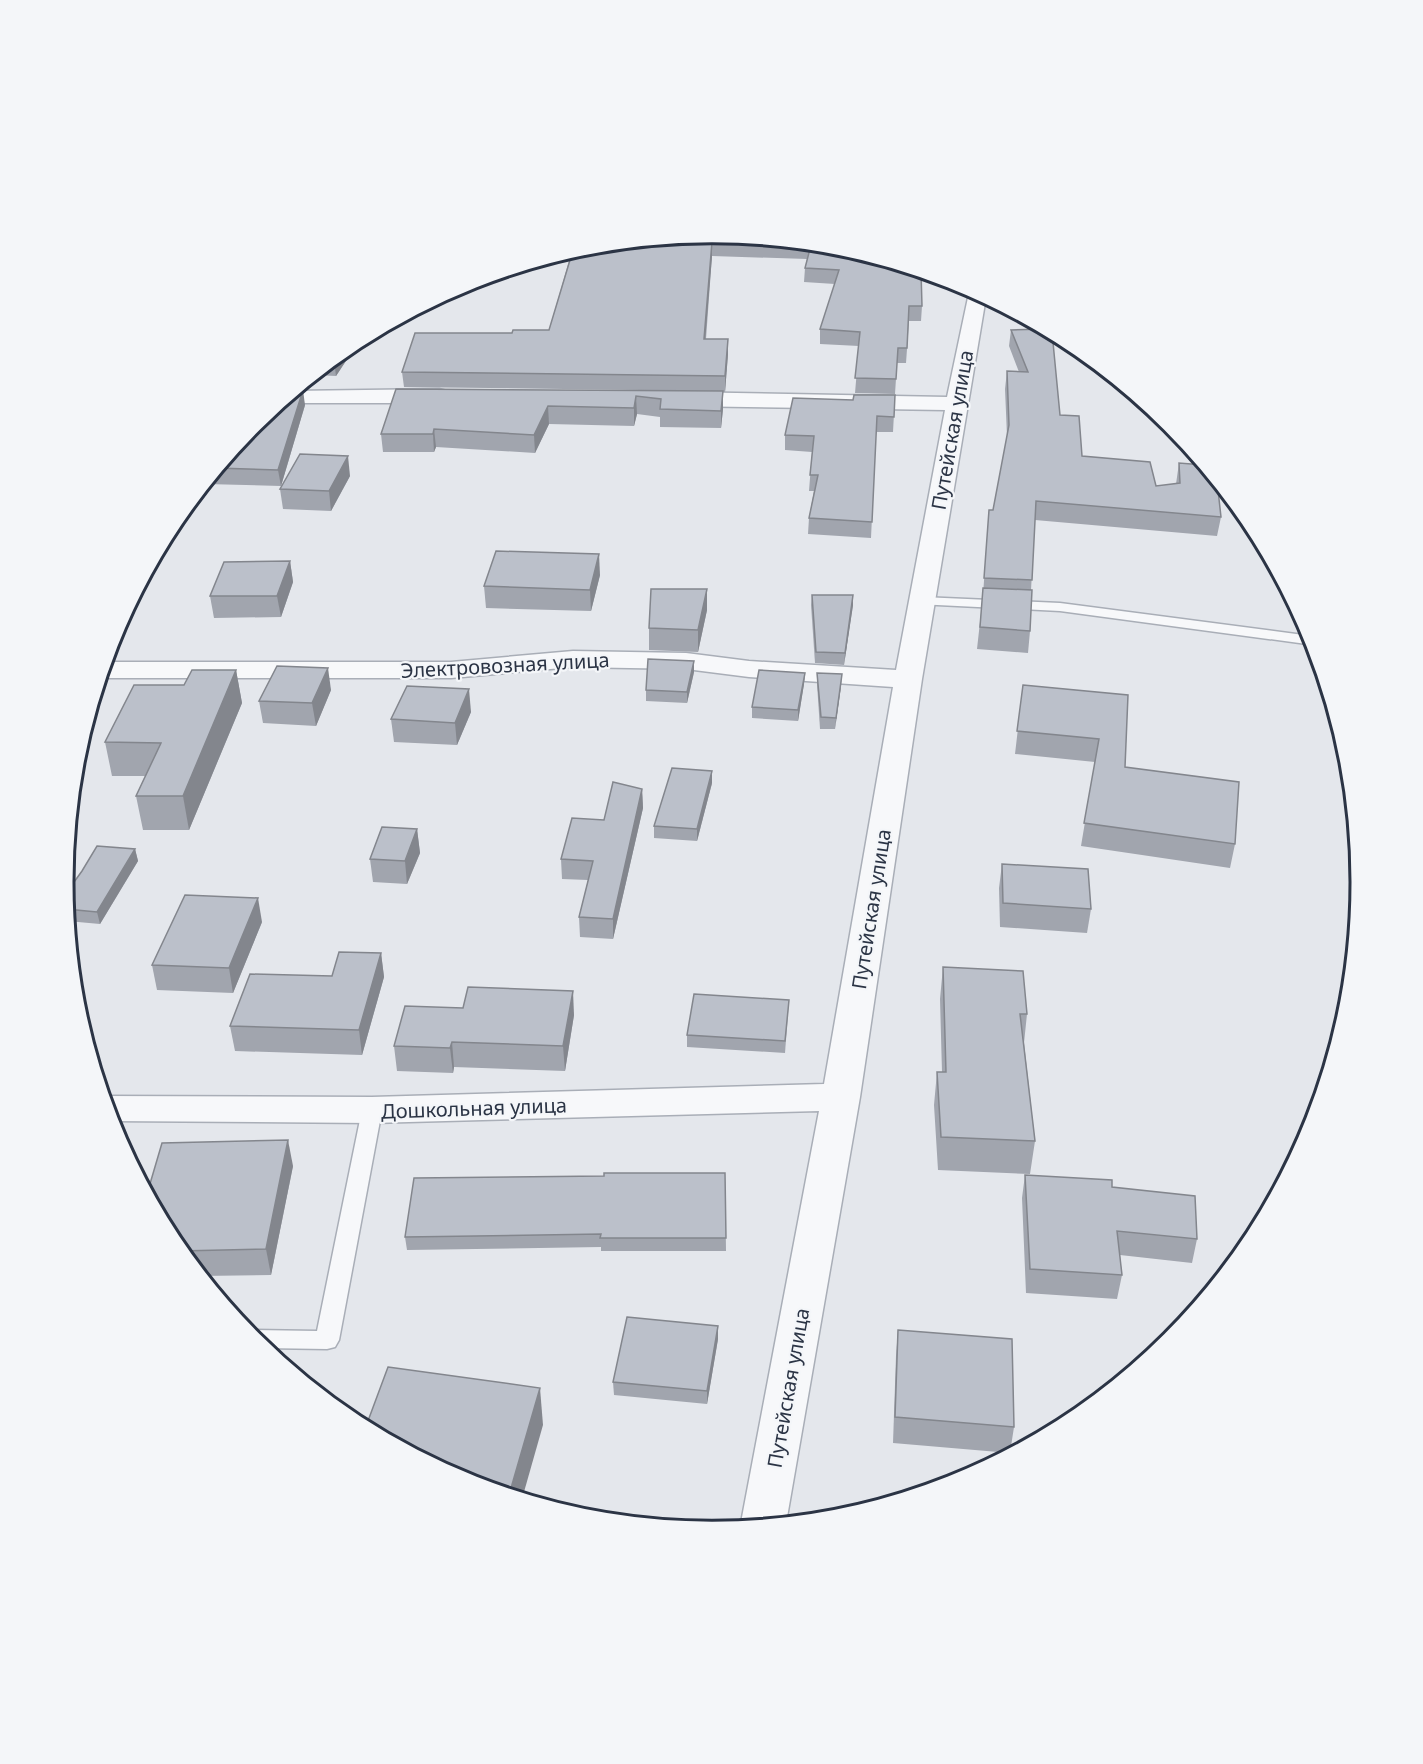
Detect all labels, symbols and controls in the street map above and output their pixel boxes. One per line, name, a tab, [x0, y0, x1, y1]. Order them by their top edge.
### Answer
street label: Путейская улица	[925, 348, 979, 512]
street label: Электровозная улица	[400, 646, 610, 684]
street label: Путейская улица	[845, 827, 897, 991]
street label: Дошкольная улица	[381, 1091, 567, 1125]
street label: Путейская улица	[761, 1306, 815, 1470]

